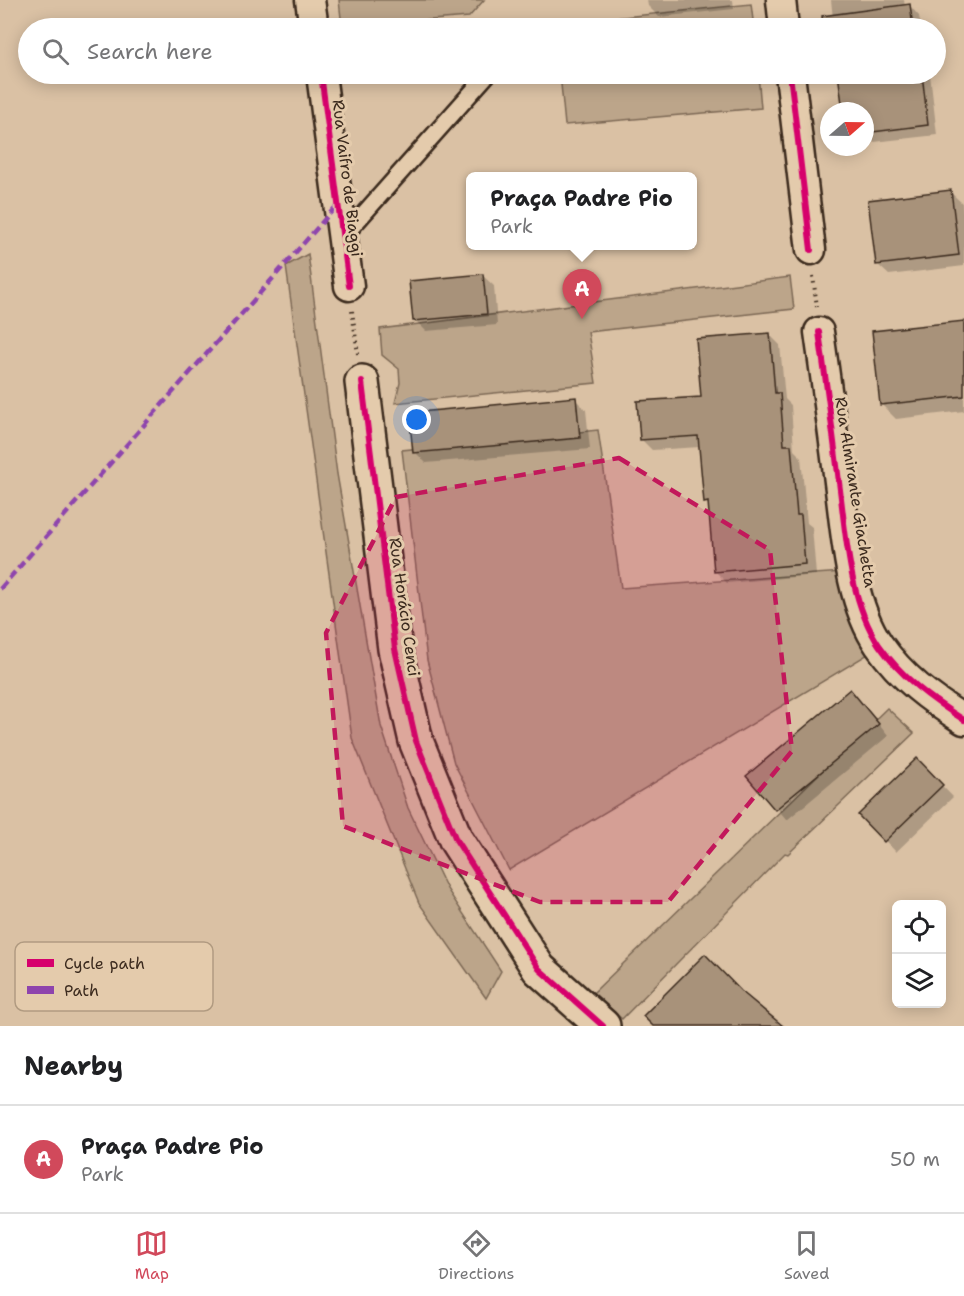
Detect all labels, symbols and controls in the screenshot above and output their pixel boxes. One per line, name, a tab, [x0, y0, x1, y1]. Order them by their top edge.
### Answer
search box	[18, 18, 946, 84]
icon: search	[39, 35, 72, 68]
text: Search here	[87, 37, 213, 66]
street label: Rua Vaifro de Biaggi	[327, 98, 368, 258]
north arrow	[820, 102, 874, 156]
popup	[466, 172, 697, 250]
text: Praça Padre Pio	[490, 184, 673, 213]
text: Park	[490, 213, 533, 239]
pin: A	[562, 270, 602, 319]
street label: Rua Almirante Giachetta	[830, 395, 881, 589]
your location	[402, 405, 431, 434]
street label: Rua Horácio Cenci	[384, 536, 425, 678]
map controls	[892, 900, 946, 1008]
button: locate	[892, 900, 946, 954]
legend	[15, 942, 213, 1011]
text: Cycle path	[64, 953, 145, 974]
button: layers	[892, 954, 946, 1008]
text: Path	[64, 980, 99, 1001]
text: Nearby	[24, 1048, 123, 1083]
text: Praça Padre Pio	[81, 1132, 263, 1161]
text: A	[36, 1146, 51, 1172]
text: 50 m	[890, 1146, 940, 1172]
text: Park	[81, 1161, 124, 1187]
tab: Map	[135, 1227, 169, 1284]
tab: Directions	[438, 1227, 515, 1284]
tab: Saved	[784, 1227, 829, 1284]

